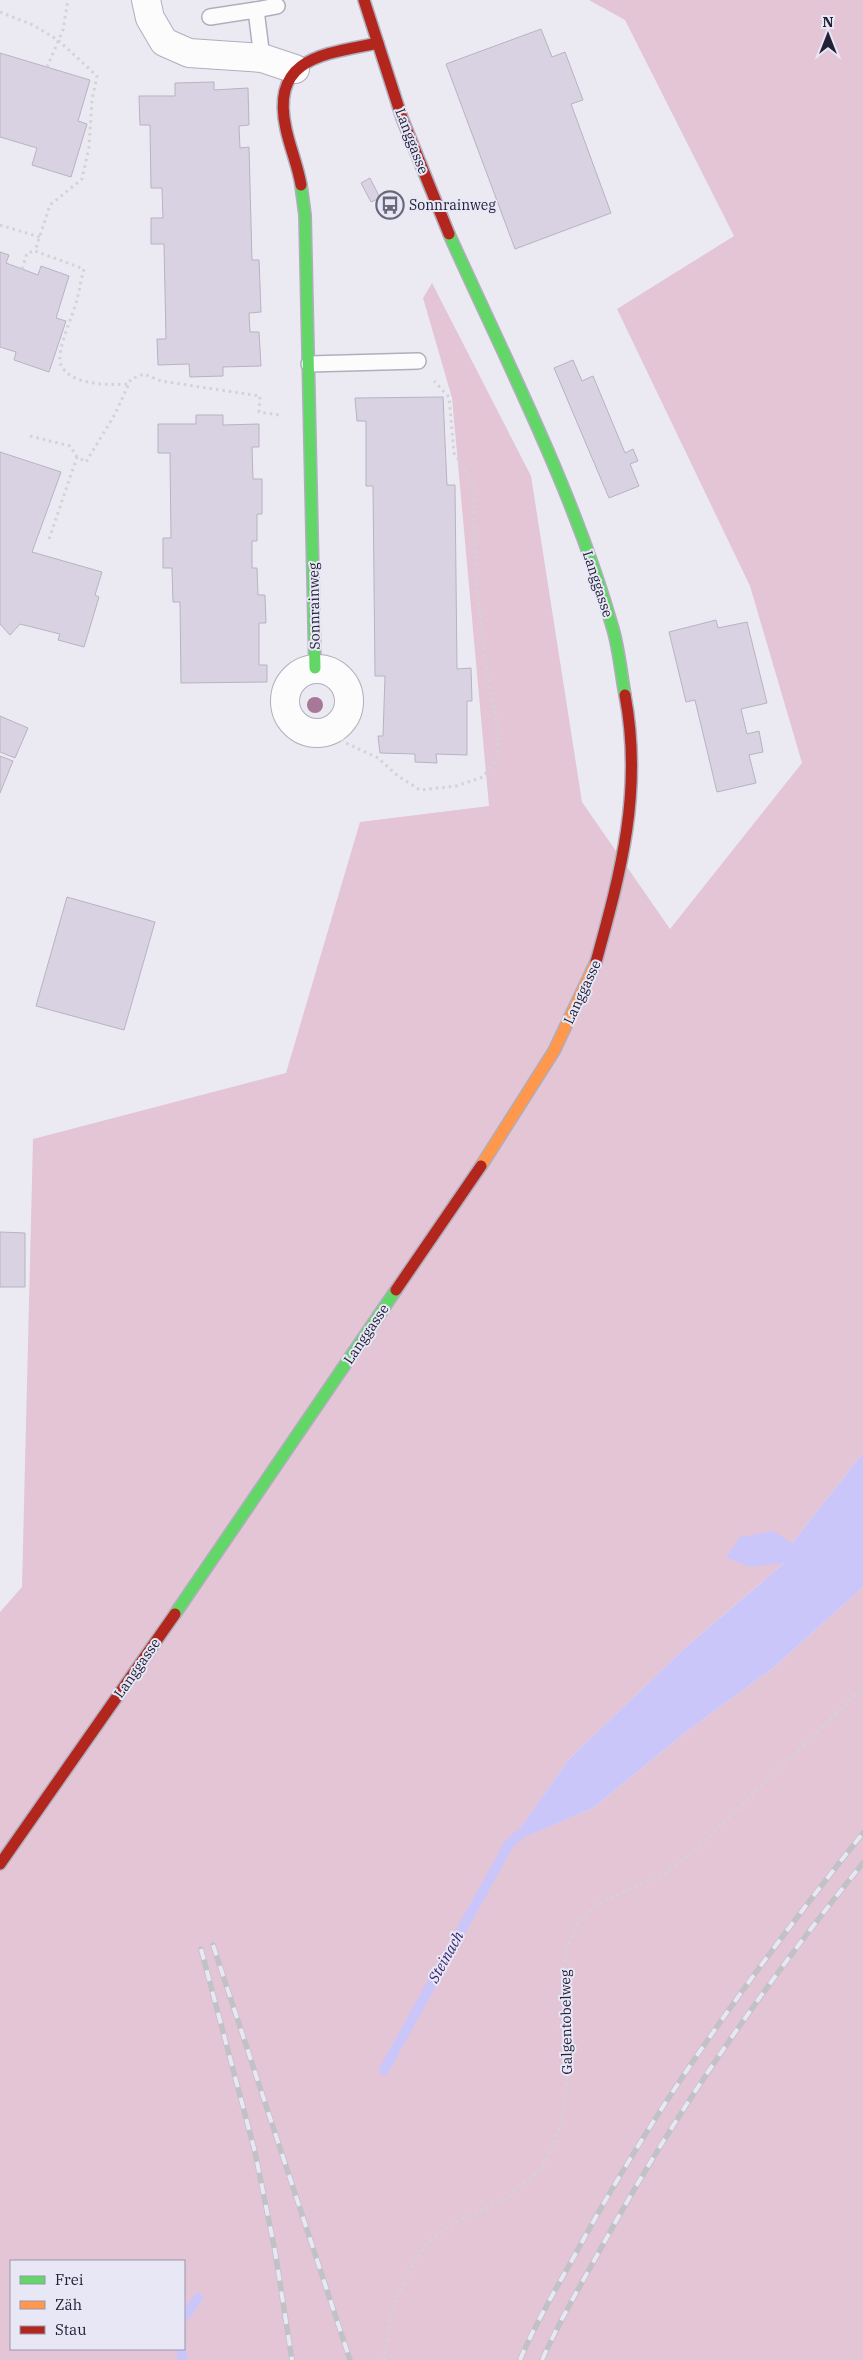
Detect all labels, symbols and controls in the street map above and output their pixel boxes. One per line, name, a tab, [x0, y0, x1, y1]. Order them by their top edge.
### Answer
north arrow	[803, 10, 853, 60]
text: N	[822, 13, 834, 31]
street label: Langgasse	[391, 106, 433, 176]
bus stop icon: Sonnrainweg	[375, 190, 405, 220]
place label: Sonnrainweg	[409, 196, 496, 214]
street label: Langgasse	[579, 548, 617, 620]
street label: Sonnrainweg	[304, 562, 324, 650]
street label: Langgasse	[559, 957, 605, 1027]
street label: Langgasse	[339, 1300, 393, 1368]
street label: Langgasse	[110, 1635, 164, 1701]
water label: Steinach	[423, 1927, 468, 1987]
street label: Galgentobelweg	[556, 1969, 576, 2075]
legend	[10, 2260, 185, 2350]
text: Frei	[55, 2270, 84, 2289]
text: Zäh	[55, 2295, 82, 2314]
text: Stau	[55, 2320, 87, 2339]

